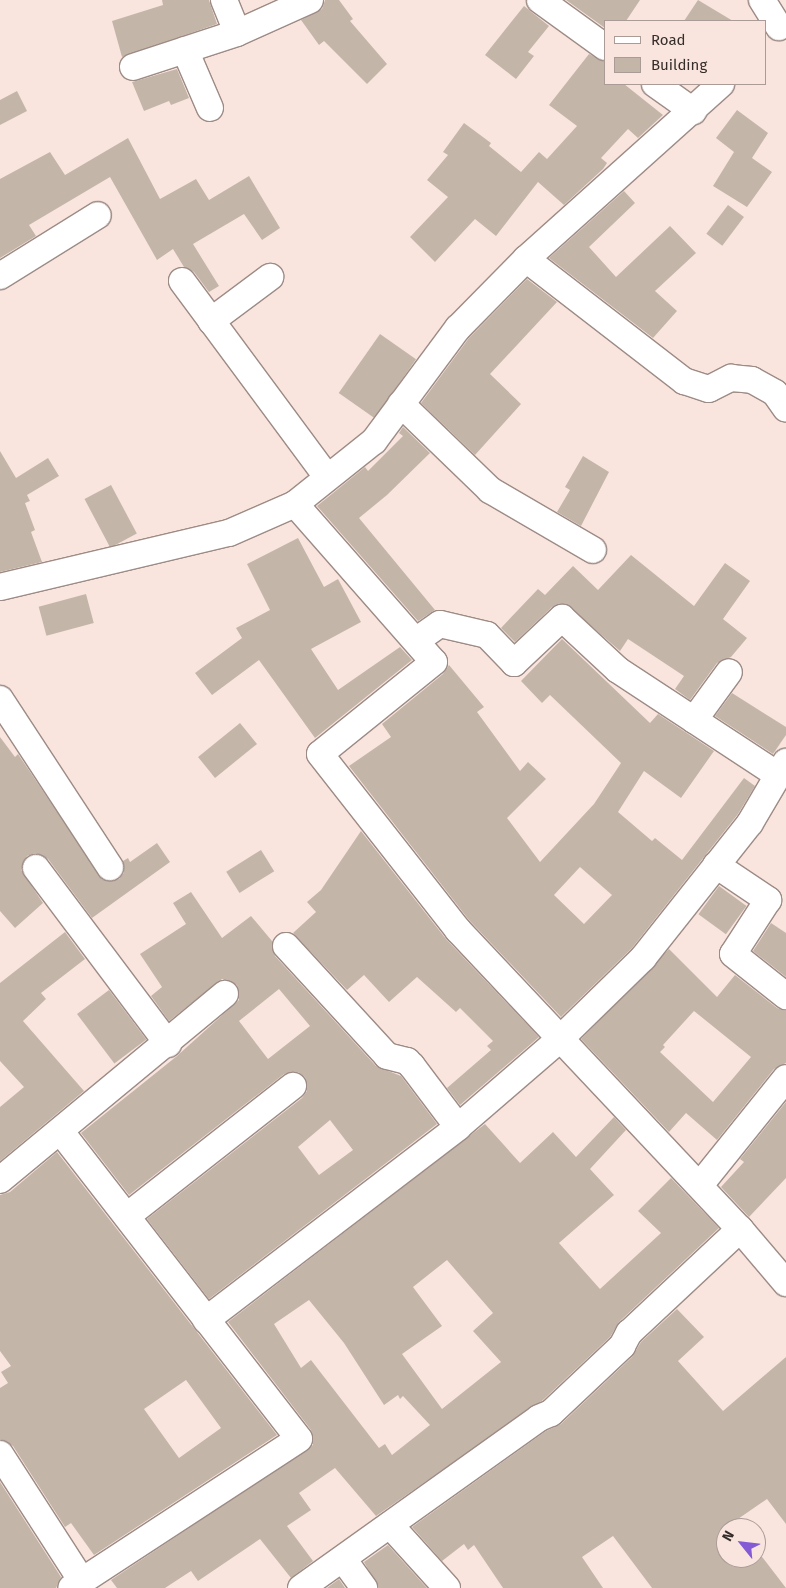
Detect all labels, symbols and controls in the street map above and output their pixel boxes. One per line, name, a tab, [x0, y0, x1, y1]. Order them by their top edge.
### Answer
legend	[604, 20, 766, 85]
text: Road	[651, 31, 686, 49]
text: Building	[651, 56, 707, 74]
north arrow	[716, 1518, 766, 1568]
text: N	[719, 1528, 738, 1544]

